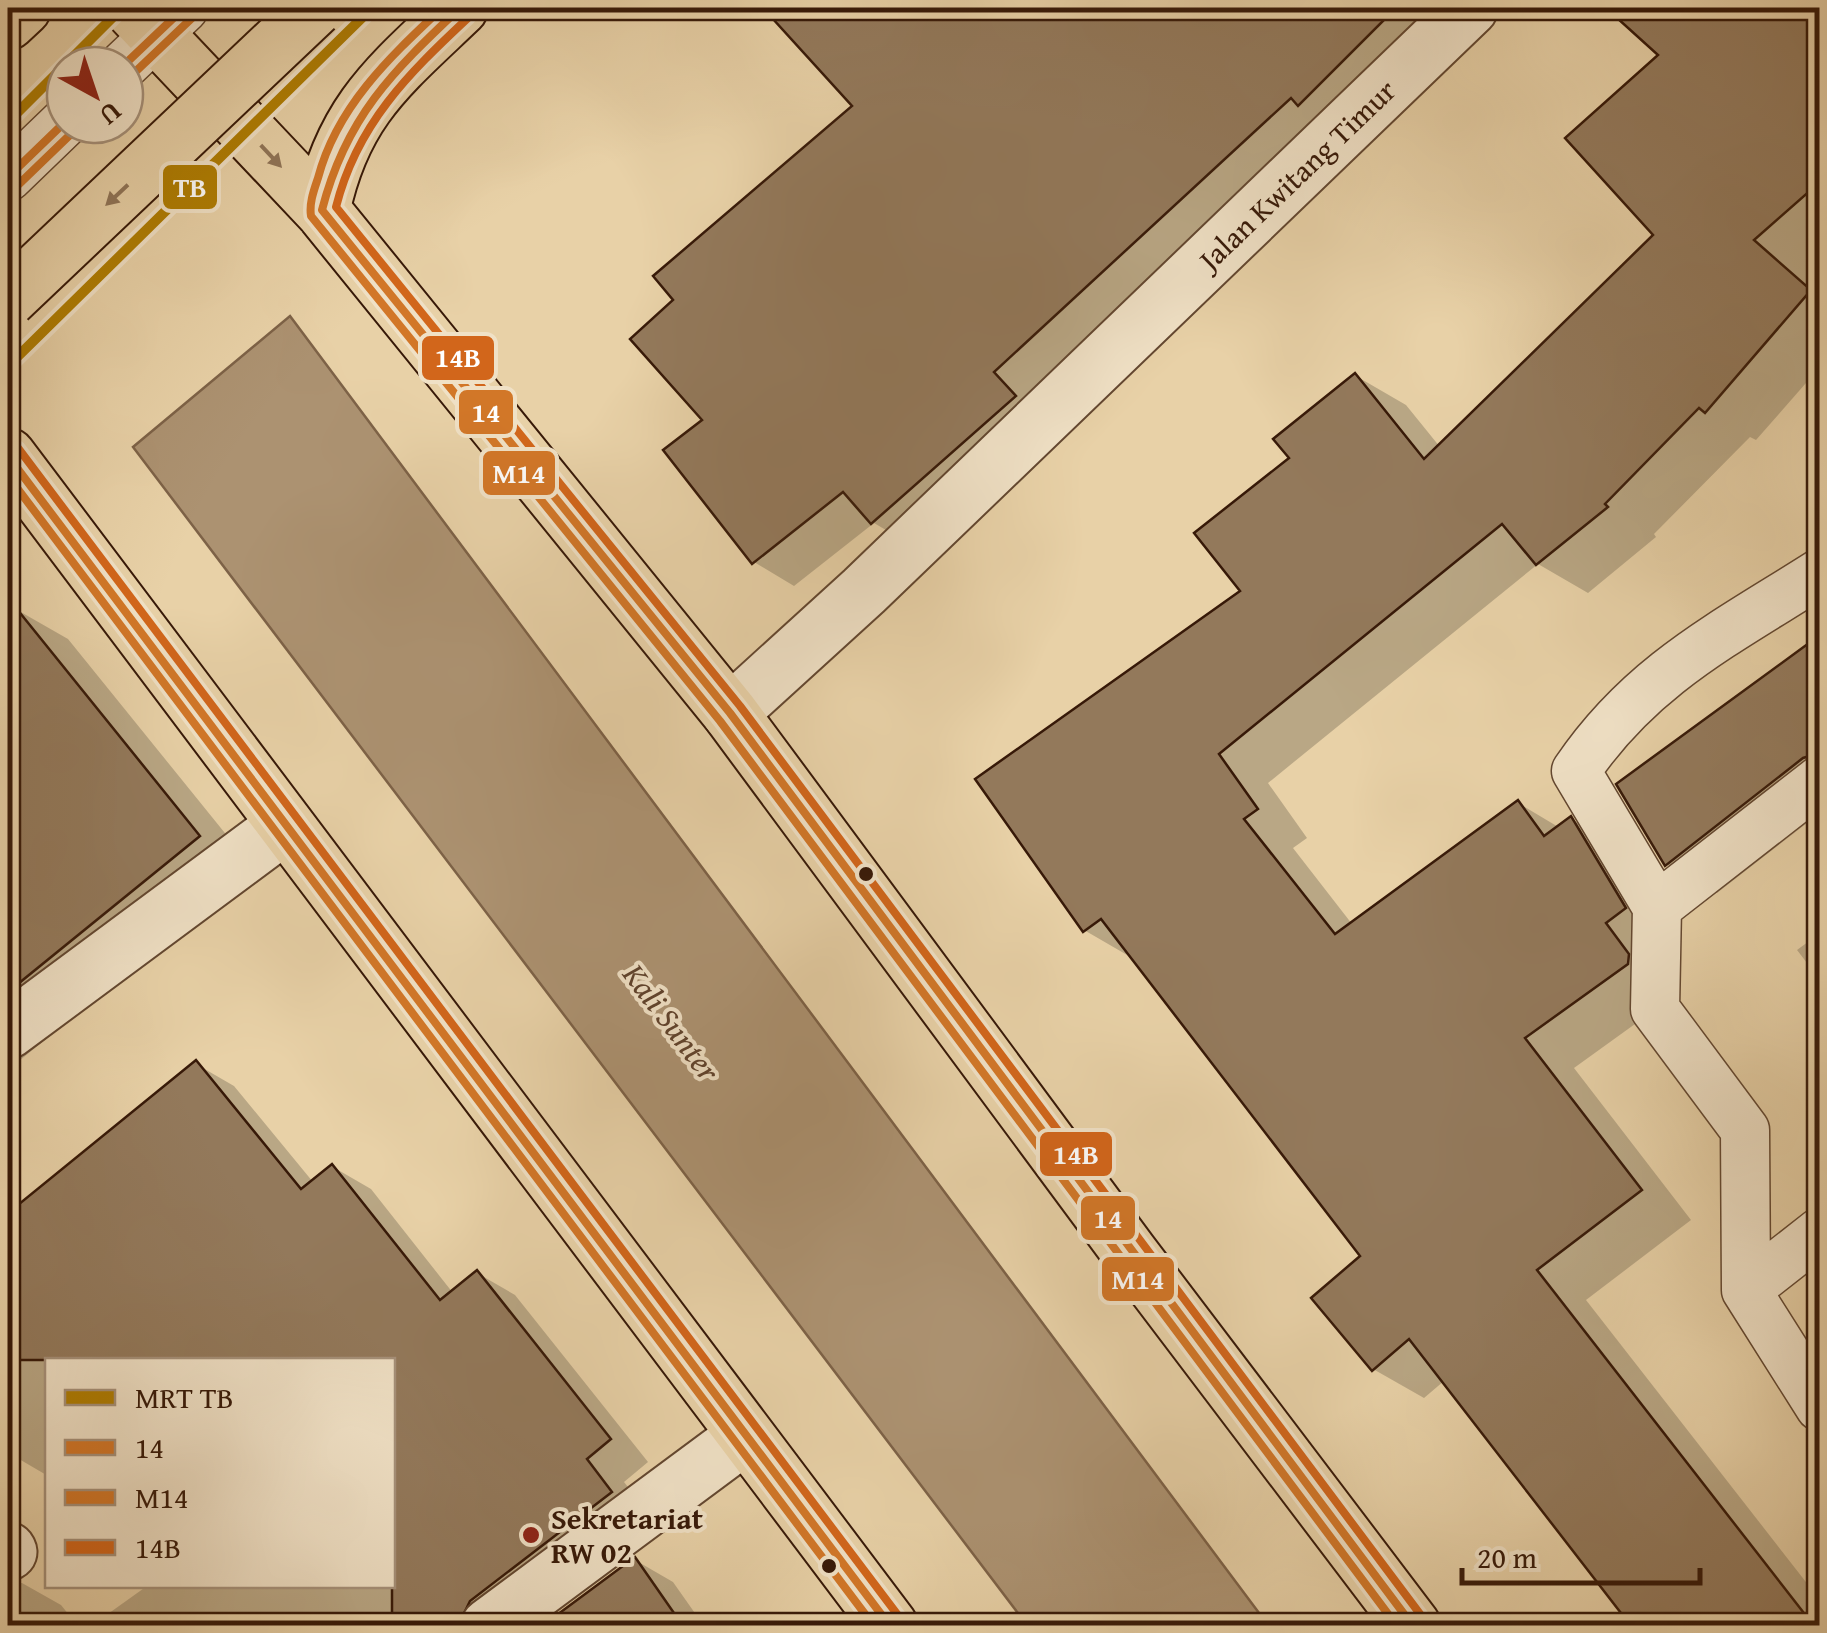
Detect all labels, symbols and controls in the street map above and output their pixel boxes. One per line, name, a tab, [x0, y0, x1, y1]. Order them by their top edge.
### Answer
north arrow	[45, 45, 145, 145]
street label: Jalan Kwitang Timur	[1186, 69, 1405, 283]
text: U	[91, 93, 132, 136]
one-way arrow	[259, 144, 282, 168]
line badge: TB	[161, 163, 219, 211]
text: TB	[173, 166, 207, 207]
one-way arrow	[105, 183, 129, 206]
line badge: 14B	[420, 334, 496, 382]
text: 14B	[435, 336, 481, 377]
line badge: 14	[457, 388, 515, 436]
text: 14	[471, 391, 501, 432]
line badge: M14	[481, 449, 557, 497]
text: M14	[492, 452, 546, 493]
unlabelled marker	[856, 864, 876, 884]
water label: Kali Sunter	[611, 952, 733, 1092]
line badge: 14B	[1038, 1130, 1114, 1178]
text: 14B	[1053, 1133, 1099, 1174]
line badge: 14	[1079, 1194, 1137, 1242]
text: 14	[1093, 1197, 1123, 1238]
line badge: M14	[1100, 1255, 1176, 1303]
text: M14	[1111, 1258, 1165, 1299]
legend	[45, 1358, 395, 1588]
text: MRT TB	[135, 1375, 234, 1419]
text: 14	[135, 1425, 164, 1469]
text: M14	[135, 1475, 188, 1519]
place label: Sekretariat RW 02	[551, 1496, 704, 1574]
scale bar	[1462, 1523, 1700, 1585]
marker: Sekretariat RW 02	[520, 1524, 542, 1546]
text: 14B	[135, 1525, 181, 1569]
text: 20 m	[1477, 1535, 1537, 1579]
unlabelled marker	[819, 1556, 839, 1576]

